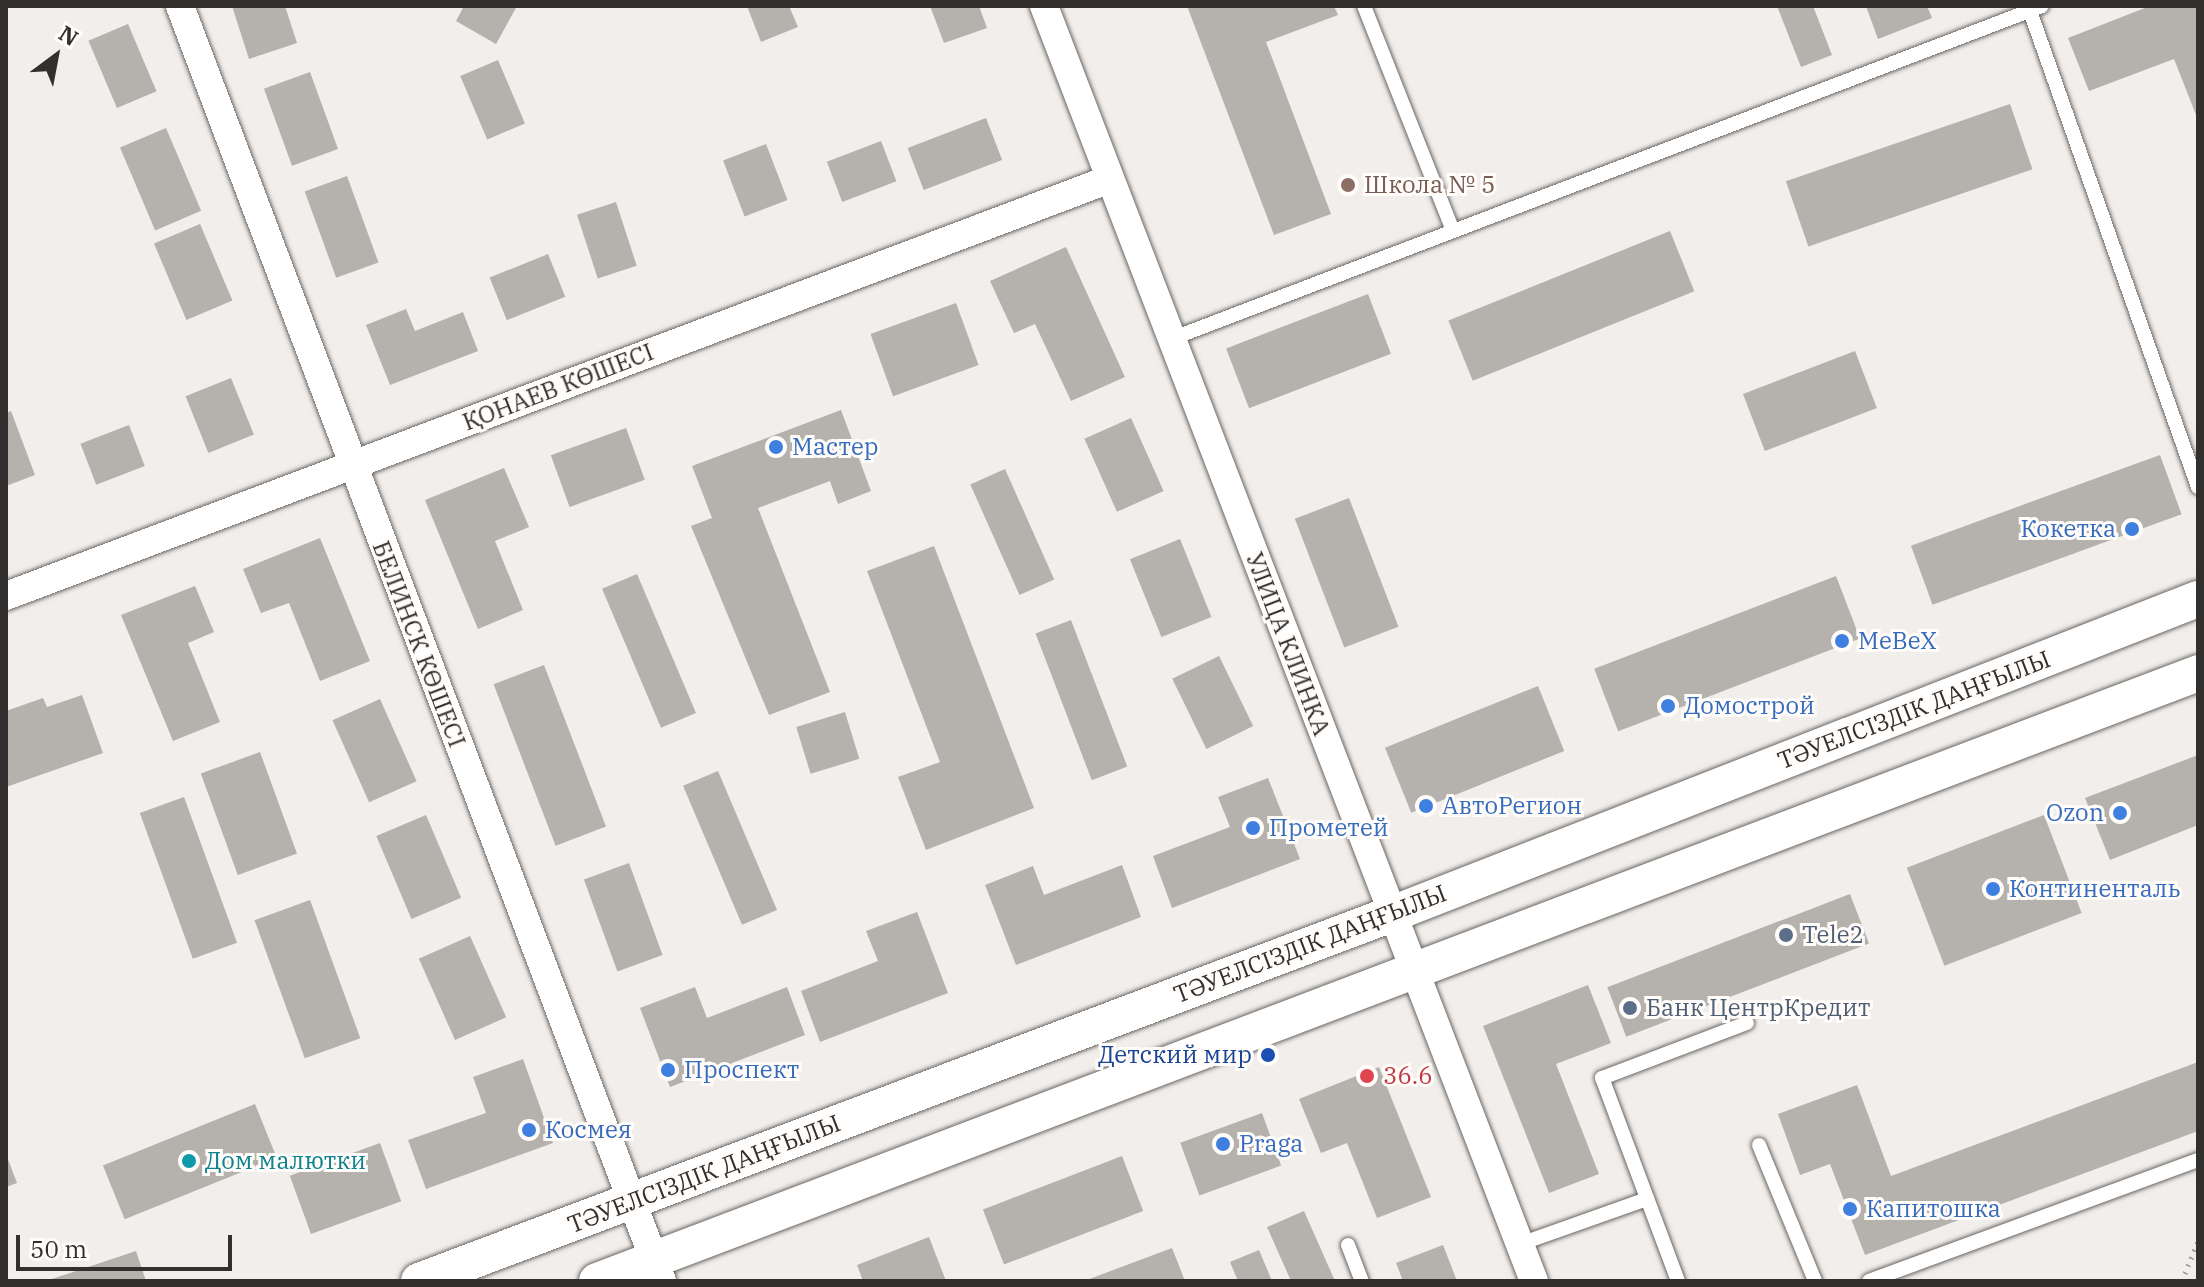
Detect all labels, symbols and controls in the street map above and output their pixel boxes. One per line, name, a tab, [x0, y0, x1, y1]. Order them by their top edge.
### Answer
north arrow	[16, 16, 96, 96]
text: N	[54, 18, 84, 52]
place label: Школа № 5	[1364, 171, 1495, 199]
marker: Школа № 5	[1339, 176, 1357, 194]
street label: ҚОНАЕВ КӨШЕСІ	[459, 337, 657, 437]
place label: Мастер	[792, 433, 879, 461]
marker: Мастер	[767, 438, 785, 456]
place label: Кокетка	[2021, 515, 2116, 543]
marker: Кокетка	[2123, 520, 2141, 538]
street label: БЕЛИНСК КӨШЕСІ	[366, 537, 472, 751]
street label: УЛИЦА КЛИНКА	[1240, 548, 1336, 740]
place label: MeBeX	[1858, 627, 1936, 655]
marker: MeBeX	[1833, 632, 1851, 650]
street label: ТӘУЕЛСІЗДІК ДАҢҒЫЛЫ	[1774, 645, 2054, 775]
place label: Домострой	[1684, 692, 1815, 720]
marker: Домострой	[1659, 697, 1677, 715]
place label: АвтоРегион	[1442, 792, 1582, 820]
marker: АвтоРегион	[1417, 797, 1435, 815]
place label: Ozon	[2046, 799, 2104, 827]
marker: Ozon	[2111, 804, 2129, 822]
place label: Прометей	[1269, 814, 1389, 842]
marker: Прометей	[1244, 819, 1262, 837]
place label: Континенталь	[2009, 875, 2180, 903]
street label: ТӘУЕЛСІЗДІК ДАҢҒЫЛЫ	[1170, 879, 1450, 1009]
marker: Континенталь	[1984, 880, 2002, 898]
place label: Tele2	[1802, 921, 1864, 949]
marker: Tele2	[1777, 926, 1795, 944]
place label: Банк ЦентрКредит	[1646, 994, 1870, 1022]
marker: Банк ЦентрКредит	[1621, 999, 1639, 1017]
place label: Детский мир	[1098, 1041, 1252, 1069]
marker: Детский мир	[1259, 1046, 1277, 1064]
place label: Проспект	[684, 1056, 799, 1084]
marker: Проспект	[659, 1061, 677, 1079]
place label: 36.6	[1383, 1062, 1433, 1090]
marker: 36.6	[1358, 1067, 1376, 1085]
street label: ТӘУЕЛСІЗДІК ДАҢҒЫЛЫ	[564, 1109, 844, 1239]
place label: Космея	[545, 1116, 632, 1144]
marker: Космея	[520, 1121, 538, 1139]
place label: Praga	[1239, 1130, 1303, 1158]
marker: Praga	[1214, 1135, 1232, 1153]
place label: Дом малютки	[205, 1147, 366, 1175]
marker: Дом малютки	[180, 1152, 198, 1170]
place label: Капитошка	[1866, 1195, 2001, 1223]
marker: Капитошка	[1841, 1200, 1859, 1218]
scale bar	[20, 1219, 236, 1269]
text: 50 m	[30, 1233, 87, 1265]

